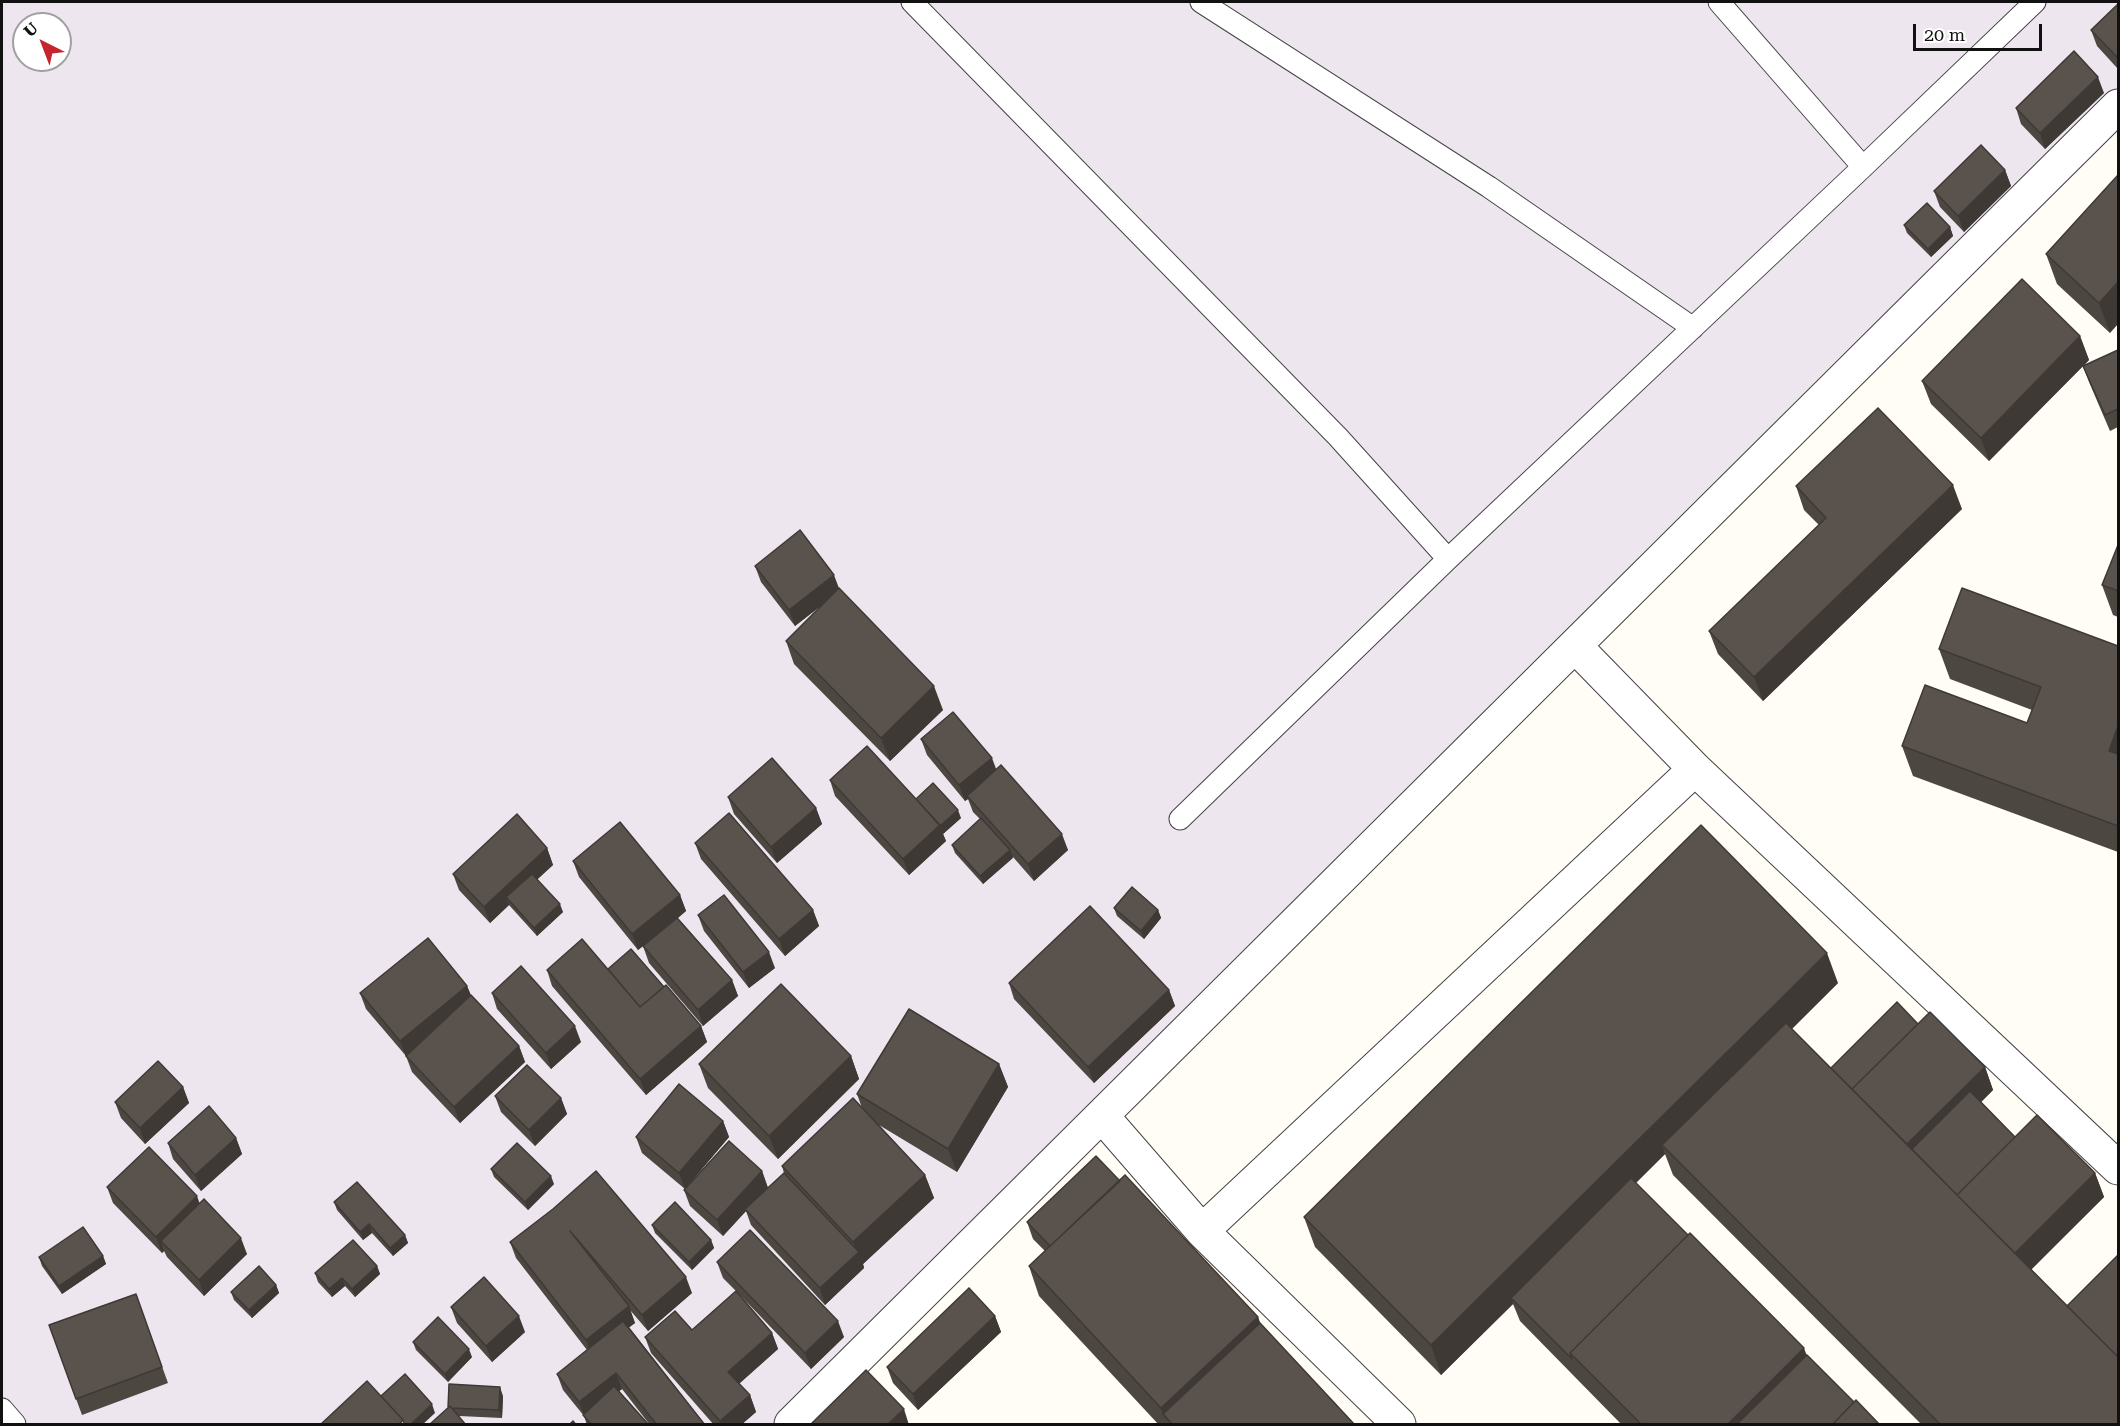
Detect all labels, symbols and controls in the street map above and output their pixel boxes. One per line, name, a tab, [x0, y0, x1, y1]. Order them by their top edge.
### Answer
north arrow	[12, 12, 72, 72]
scale bar	[1916, 12, 2045, 50]
text: U	[20, 19, 42, 41]
text: 20 m	[1924, 24, 1965, 45]

